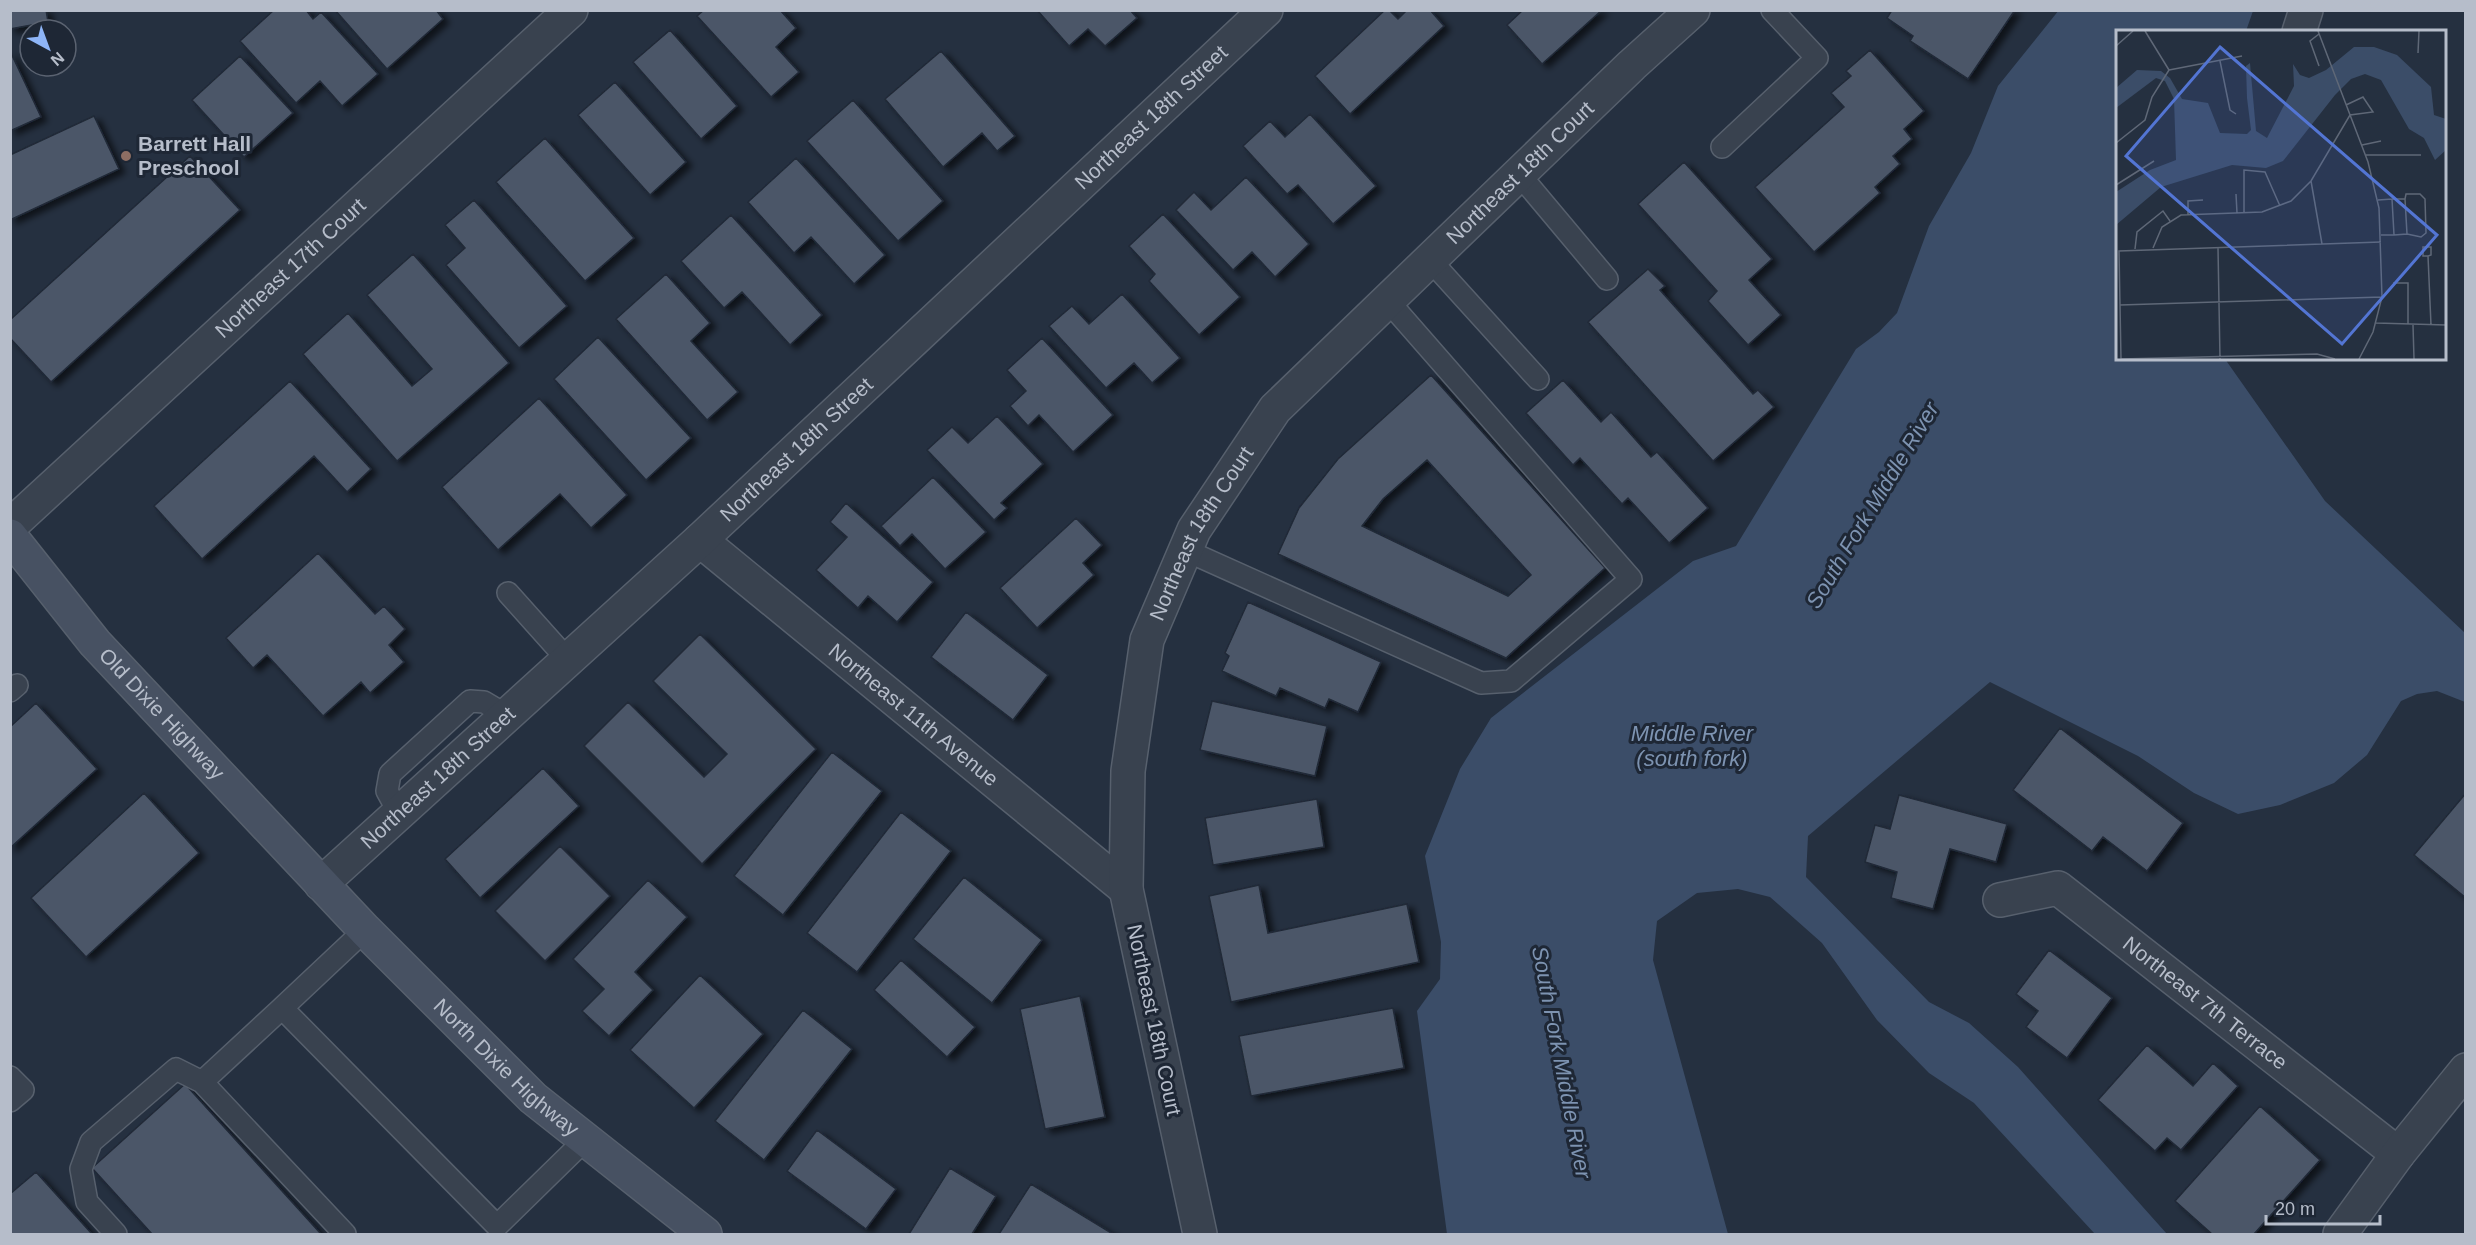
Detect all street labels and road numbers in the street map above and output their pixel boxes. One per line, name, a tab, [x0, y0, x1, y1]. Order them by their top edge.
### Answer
street label: Northeast 18th Street	[1070, 40, 1232, 194]
street label: Northeast 18th Court	[1442, 96, 1598, 248]
street label: Northeast 17th Court	[211, 193, 370, 342]
street label: Northeast 18th Street	[715, 373, 877, 526]
street label: Northeast 18th Court	[1145, 442, 1258, 624]
street label: Northeast 11th Avenue	[825, 638, 1003, 791]
street label: Old Dixie Highway	[95, 643, 230, 784]
street label: Northeast 18th Street	[356, 702, 519, 853]
street label: Northeast 18th Court	[1123, 922, 1186, 1118]
street label: Northeast 7th Terrace	[2119, 931, 2292, 1074]
street label: North Dixie Highway	[429, 994, 584, 1141]

